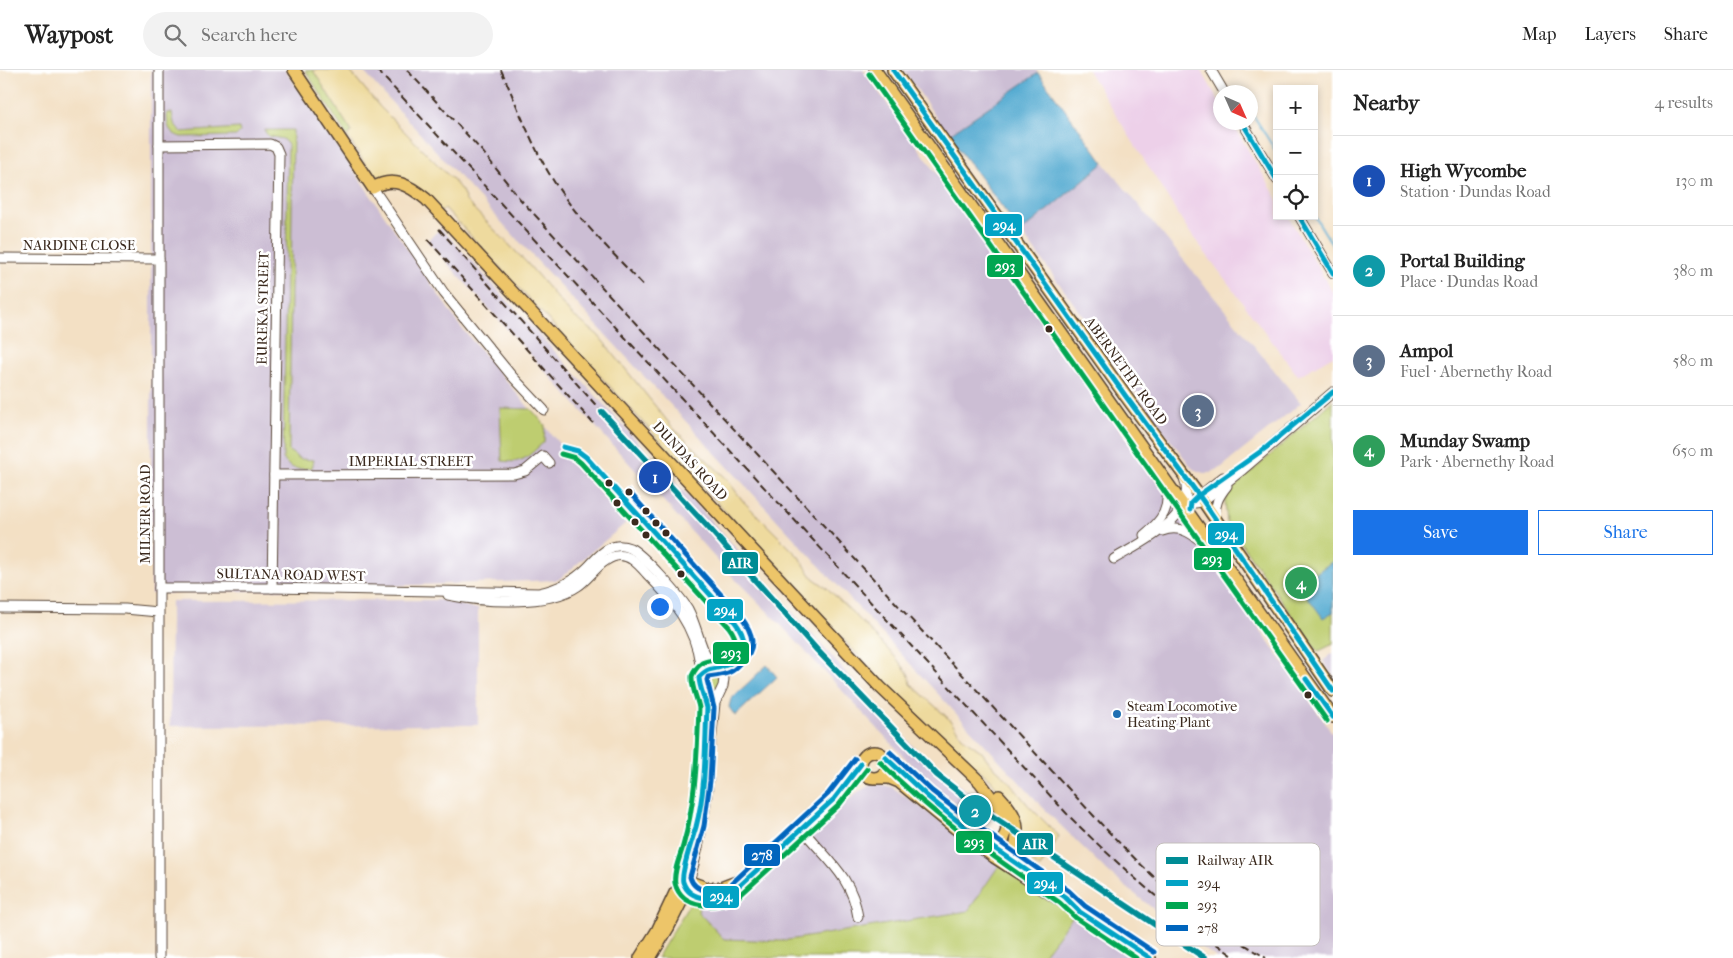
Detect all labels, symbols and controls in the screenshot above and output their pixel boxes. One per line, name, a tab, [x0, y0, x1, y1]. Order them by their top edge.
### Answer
search box	[143, 12, 493, 57]
text: Waypost	[25, 21, 113, 49]
icon: search	[161, 21, 189, 49]
text: Search here	[201, 24, 297, 46]
text: Map	[1522, 24, 1556, 45]
text: Layers	[1584, 24, 1636, 45]
text: Share	[1664, 24, 1708, 45]
north arrow	[1213, 85, 1258, 130]
map controls	[1273, 85, 1318, 220]
button: +	[1273, 85, 1318, 130]
text: Nearby	[1353, 91, 1419, 115]
text: 4 results	[1655, 93, 1713, 112]
button: −	[1273, 130, 1318, 175]
text: High Wycombe	[1400, 160, 1526, 182]
text: 1	[1366, 171, 1372, 190]
text: 130 m	[1675, 171, 1713, 190]
button: locate	[1273, 175, 1318, 220]
text: Station · Dundas Road	[1400, 182, 1551, 201]
line badge: 294	[984, 213, 1023, 237]
text: 294	[993, 217, 1016, 234]
street label: NARDINE CLOSE	[23, 237, 136, 254]
street label: EUREKA STREET	[254, 250, 273, 365]
text: Portal Building	[1400, 250, 1525, 272]
line badge: 293	[986, 254, 1024, 278]
text: 293	[995, 258, 1015, 275]
text: 2	[1365, 261, 1373, 280]
text: 380 m	[1673, 261, 1713, 280]
text: Place · Dundas Road	[1400, 272, 1538, 291]
street label: ABERNETHY ROAD	[1080, 313, 1171, 429]
unlabelled marker	[1044, 324, 1054, 334]
text: Ampol	[1400, 340, 1453, 362]
text: 3	[1366, 351, 1372, 370]
text: 580 m	[1672, 351, 1713, 370]
text: Fuel · Abernethy Road	[1400, 362, 1552, 381]
pin: 3	[1182, 392, 1214, 430]
street label: DUNDAS ROAD	[649, 418, 731, 504]
text: Munday Swamp	[1400, 430, 1530, 452]
text: 4	[1364, 441, 1374, 460]
text: 650 m	[1672, 441, 1713, 460]
text: Park · Abernethy Road	[1400, 452, 1554, 471]
street label: IMPERIAL STREET	[349, 453, 474, 470]
pin: 1	[639, 458, 671, 496]
street label: MILNER ROAD	[137, 464, 154, 564]
unlabelled marker	[604, 478, 614, 488]
unlabelled marker	[624, 487, 634, 497]
unlabelled marker	[612, 498, 622, 508]
unlabelled marker	[641, 506, 651, 516]
button: Save	[1353, 510, 1528, 555]
button: Share	[1538, 510, 1713, 555]
unlabelled marker	[630, 517, 640, 527]
unlabelled marker	[651, 518, 661, 528]
line badge: 294	[1207, 522, 1245, 546]
text: 294	[1215, 526, 1238, 543]
unlabelled marker	[661, 528, 671, 538]
unlabelled marker	[641, 530, 651, 540]
line badge: 293	[1193, 547, 1232, 571]
line badge: AIR	[721, 551, 759, 575]
text: 293	[1202, 551, 1222, 568]
text: AIR	[727, 555, 753, 572]
pin: 4	[1285, 564, 1317, 602]
street label: SULTANA ROAD WEST	[216, 565, 366, 585]
unlabelled marker	[676, 569, 686, 579]
your location	[647, 594, 673, 620]
line badge: 294	[706, 598, 744, 622]
text: 294	[714, 602, 737, 619]
line badge: 293	[712, 641, 750, 665]
text: 293	[721, 645, 741, 662]
unlabelled marker	[1303, 690, 1313, 700]
place label: Steam Locomotive Heating Plant	[1127, 698, 1237, 731]
marker: Steam Locomotive Heating Plant	[1111, 708, 1123, 720]
pin: 2	[959, 792, 991, 830]
line badge: 293	[955, 830, 993, 854]
line badge: AIR	[1016, 832, 1054, 856]
text: 293	[964, 834, 984, 851]
text: AIR	[1022, 836, 1048, 853]
line badge: 278	[743, 843, 781, 867]
legend	[1156, 843, 1320, 946]
text: 278	[752, 847, 773, 864]
text: Railway AIR	[1197, 852, 1274, 869]
line badge: 294	[1026, 871, 1064, 895]
text: 294	[1034, 875, 1057, 892]
text: 294	[1197, 875, 1220, 892]
line badge: 294	[702, 885, 740, 909]
text: 294	[710, 888, 733, 905]
text: 293	[1197, 897, 1217, 914]
text: 278	[1197, 920, 1218, 937]

